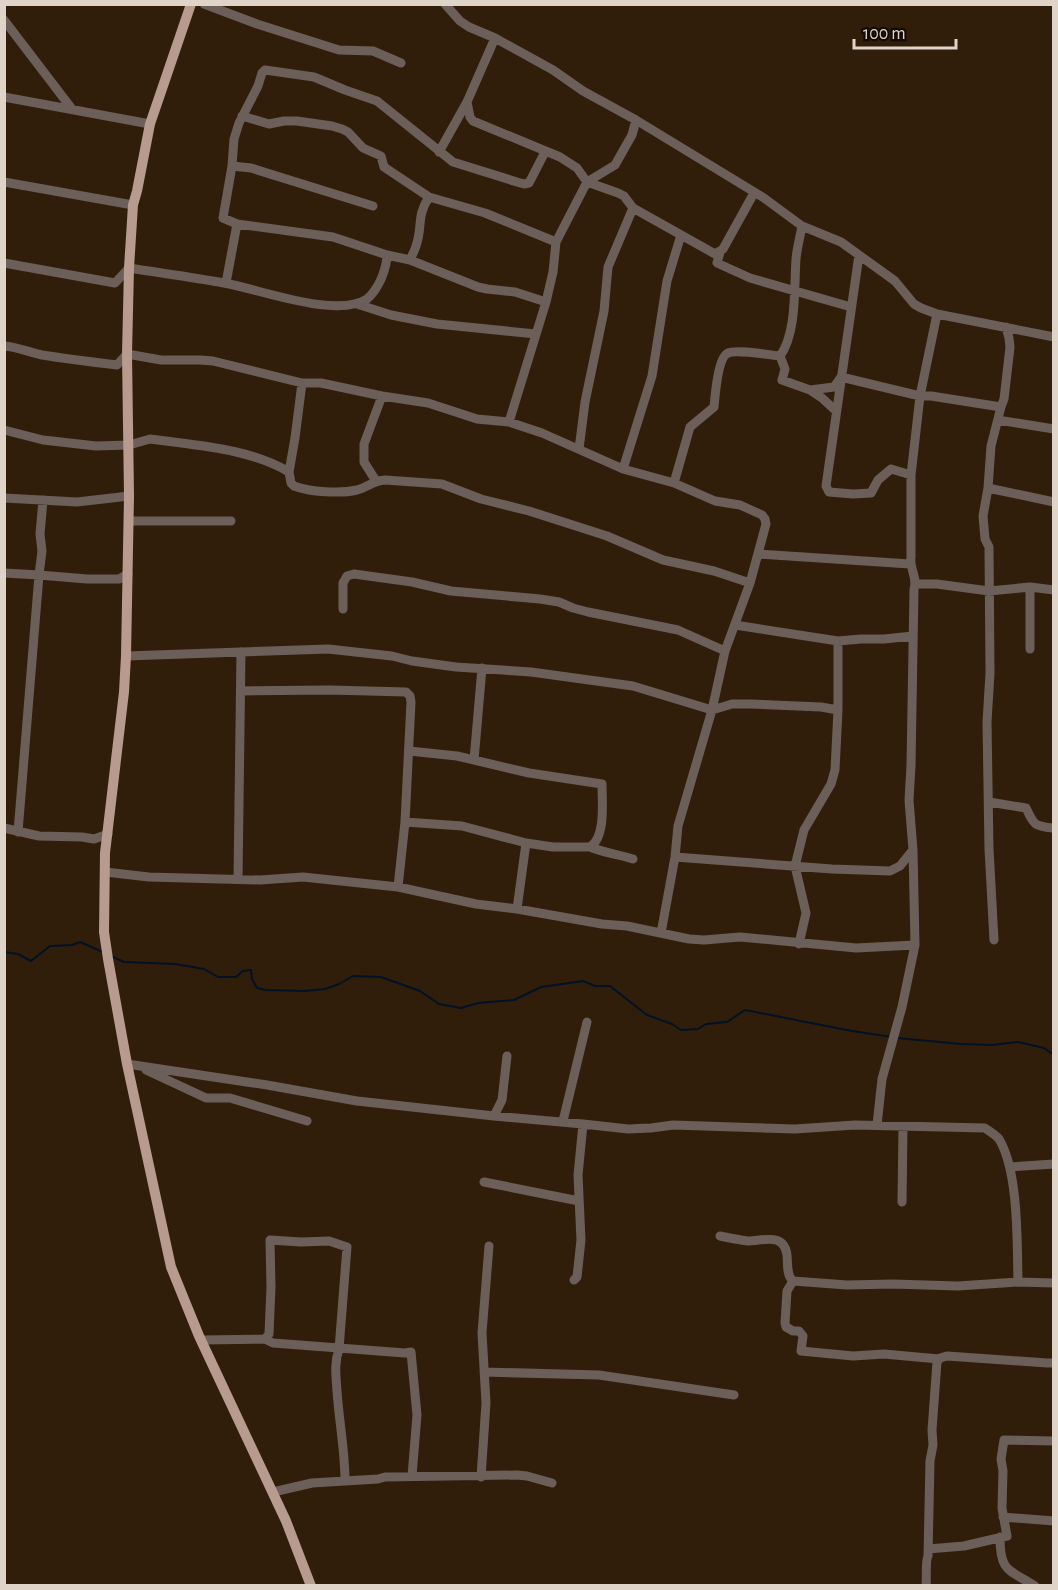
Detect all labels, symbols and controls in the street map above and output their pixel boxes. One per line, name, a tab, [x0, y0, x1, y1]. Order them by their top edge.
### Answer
scale bar	[854, 12, 956, 50]
text: 100 m	[863, 25, 906, 43]

